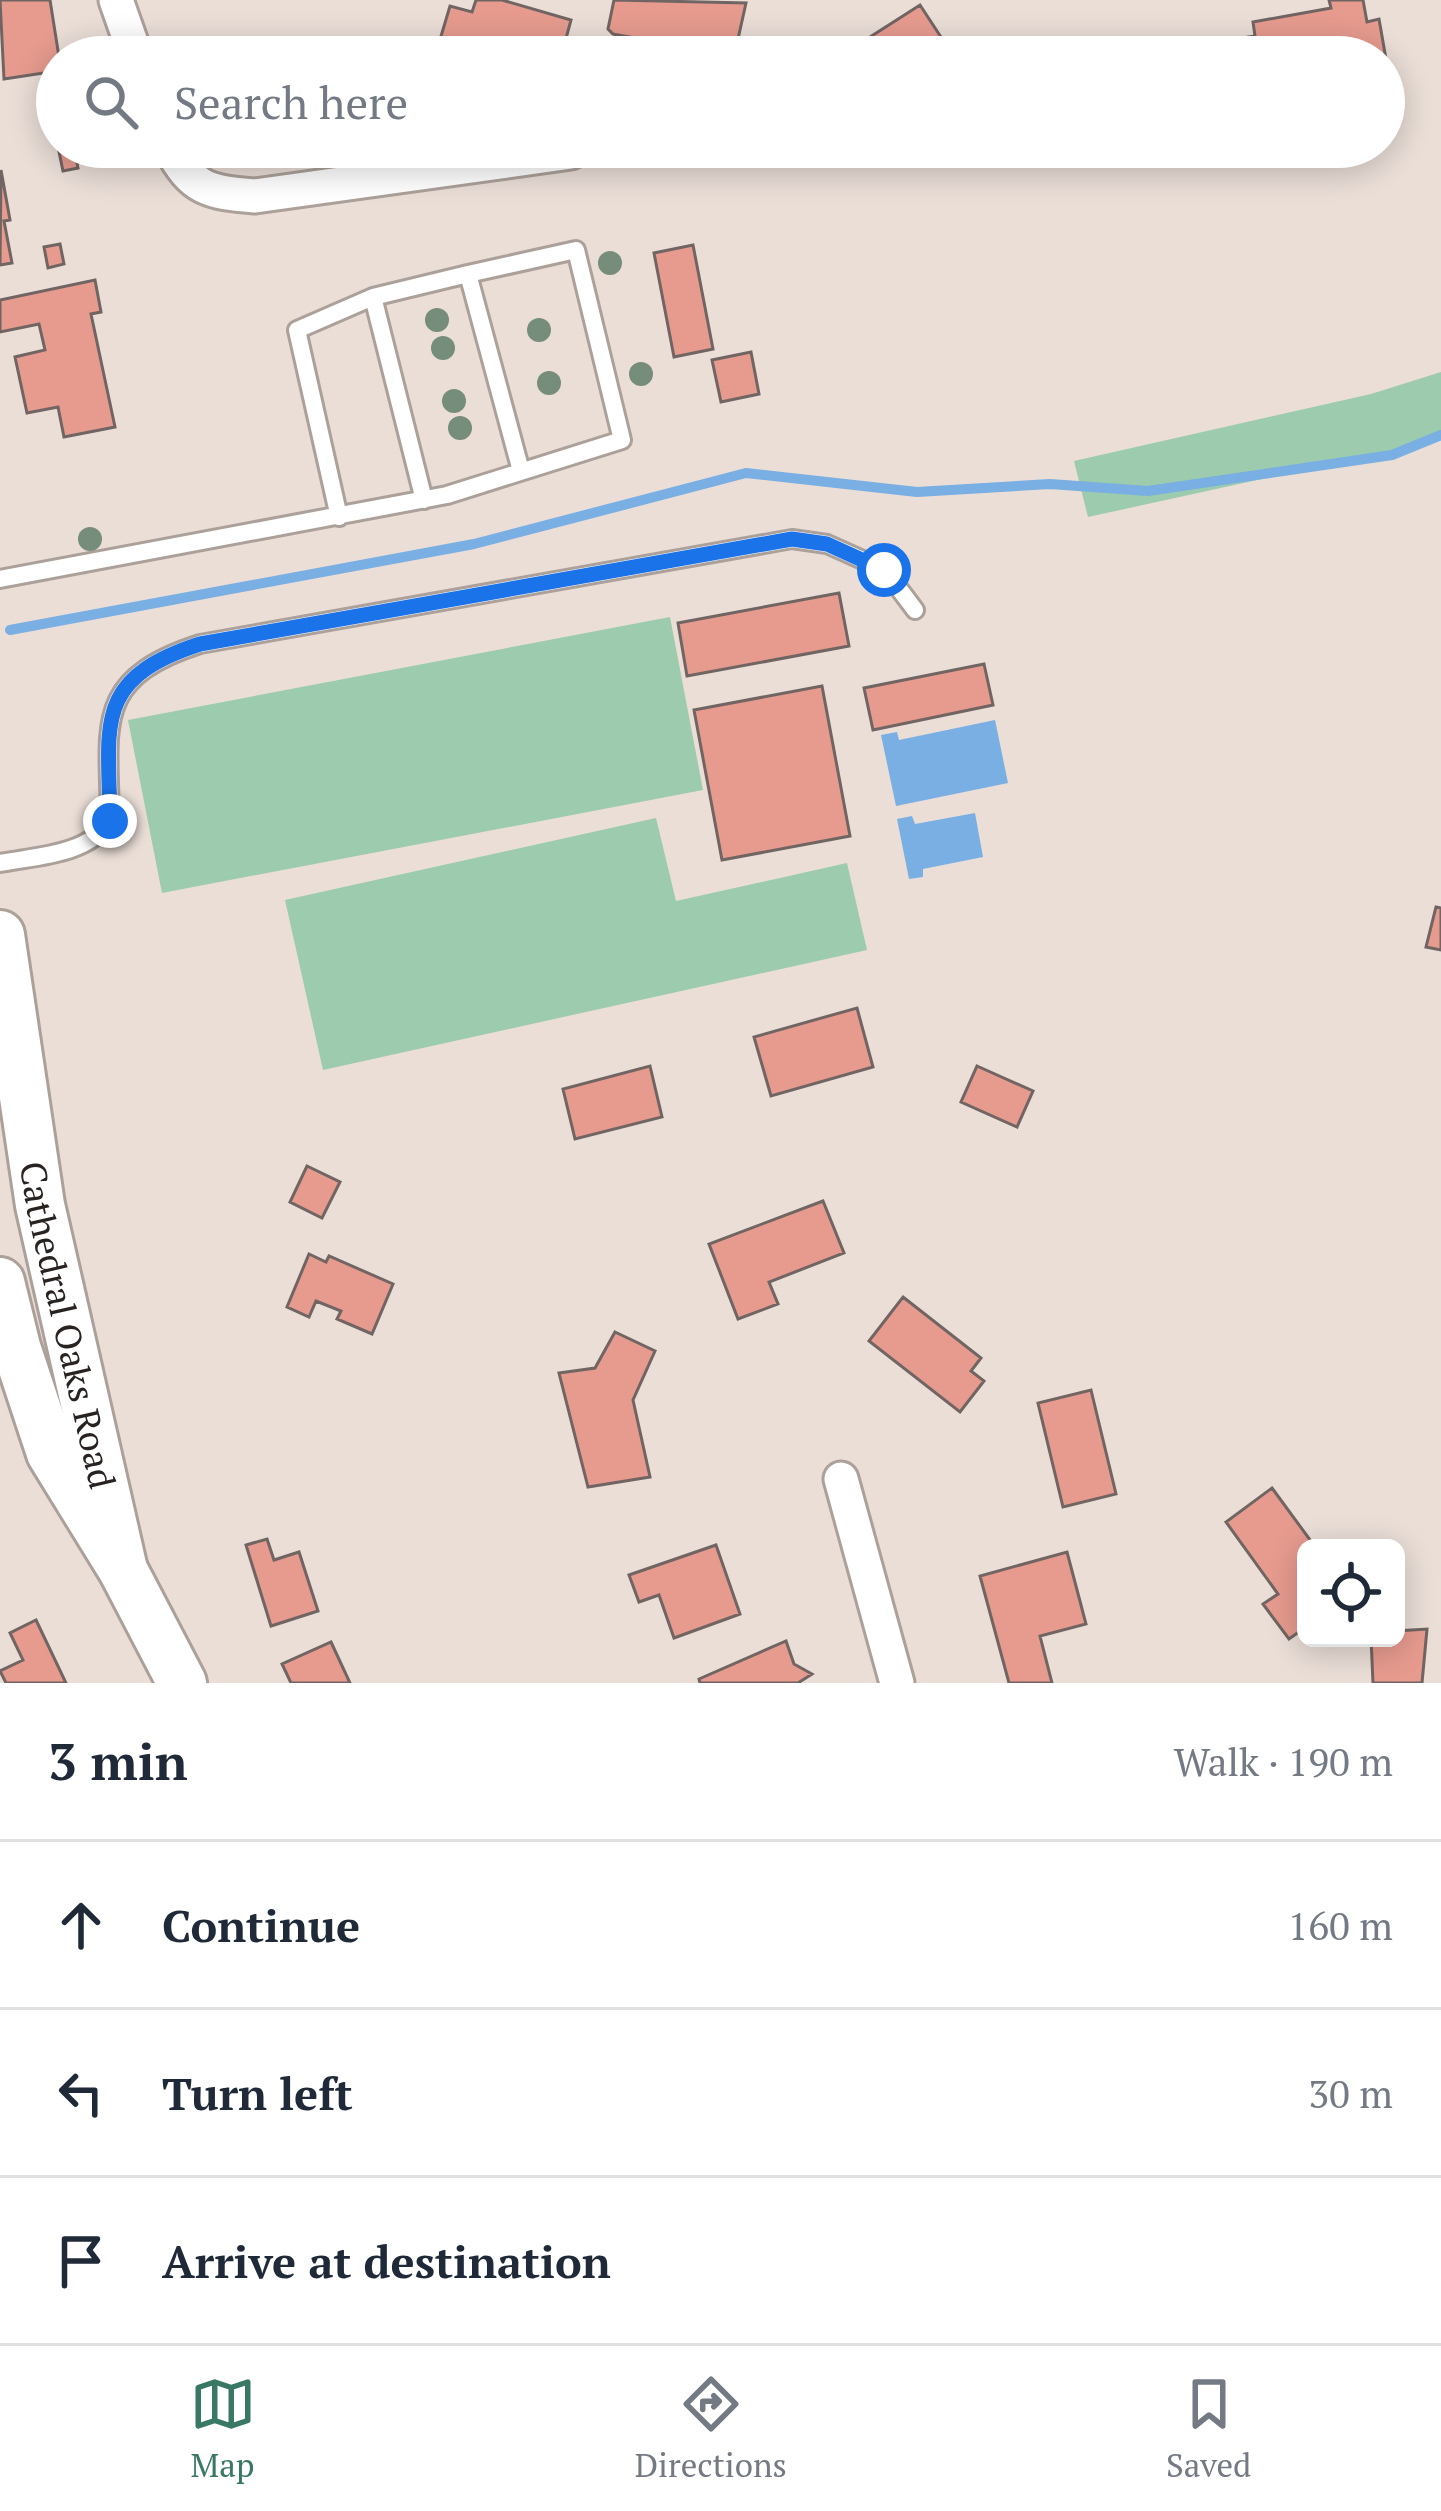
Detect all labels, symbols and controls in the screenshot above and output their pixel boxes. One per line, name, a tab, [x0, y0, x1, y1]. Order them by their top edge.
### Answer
search box	[36, 36, 1405, 168]
icon: search	[78, 69, 144, 135]
text: Search here	[174, 72, 408, 132]
route start	[857, 543, 911, 597]
route end	[83, 794, 137, 848]
street label: Cathedral Oaks Road	[10, 1158, 127, 1493]
map controls	[1297, 1539, 1405, 1647]
button: locate	[1297, 1539, 1405, 1647]
text: 3 min	[48, 1727, 188, 1795]
text: Walk · 190 m	[1174, 1735, 1393, 1787]
icon: ahead	[48, 1892, 114, 1958]
text: Continue	[162, 1895, 360, 1955]
text: 160 m	[1288, 1899, 1393, 1951]
icon: left	[48, 2060, 114, 2126]
text: Turn left	[162, 2063, 353, 2123]
text: 30 m	[1308, 2067, 1393, 2119]
icon: arrive	[48, 2228, 114, 2294]
text: Arrive at destination	[162, 2231, 611, 2291]
tab: Map	[190, 2371, 256, 2486]
tab: Directions	[635, 2371, 787, 2486]
tab: Saved	[1166, 2371, 1251, 2486]

